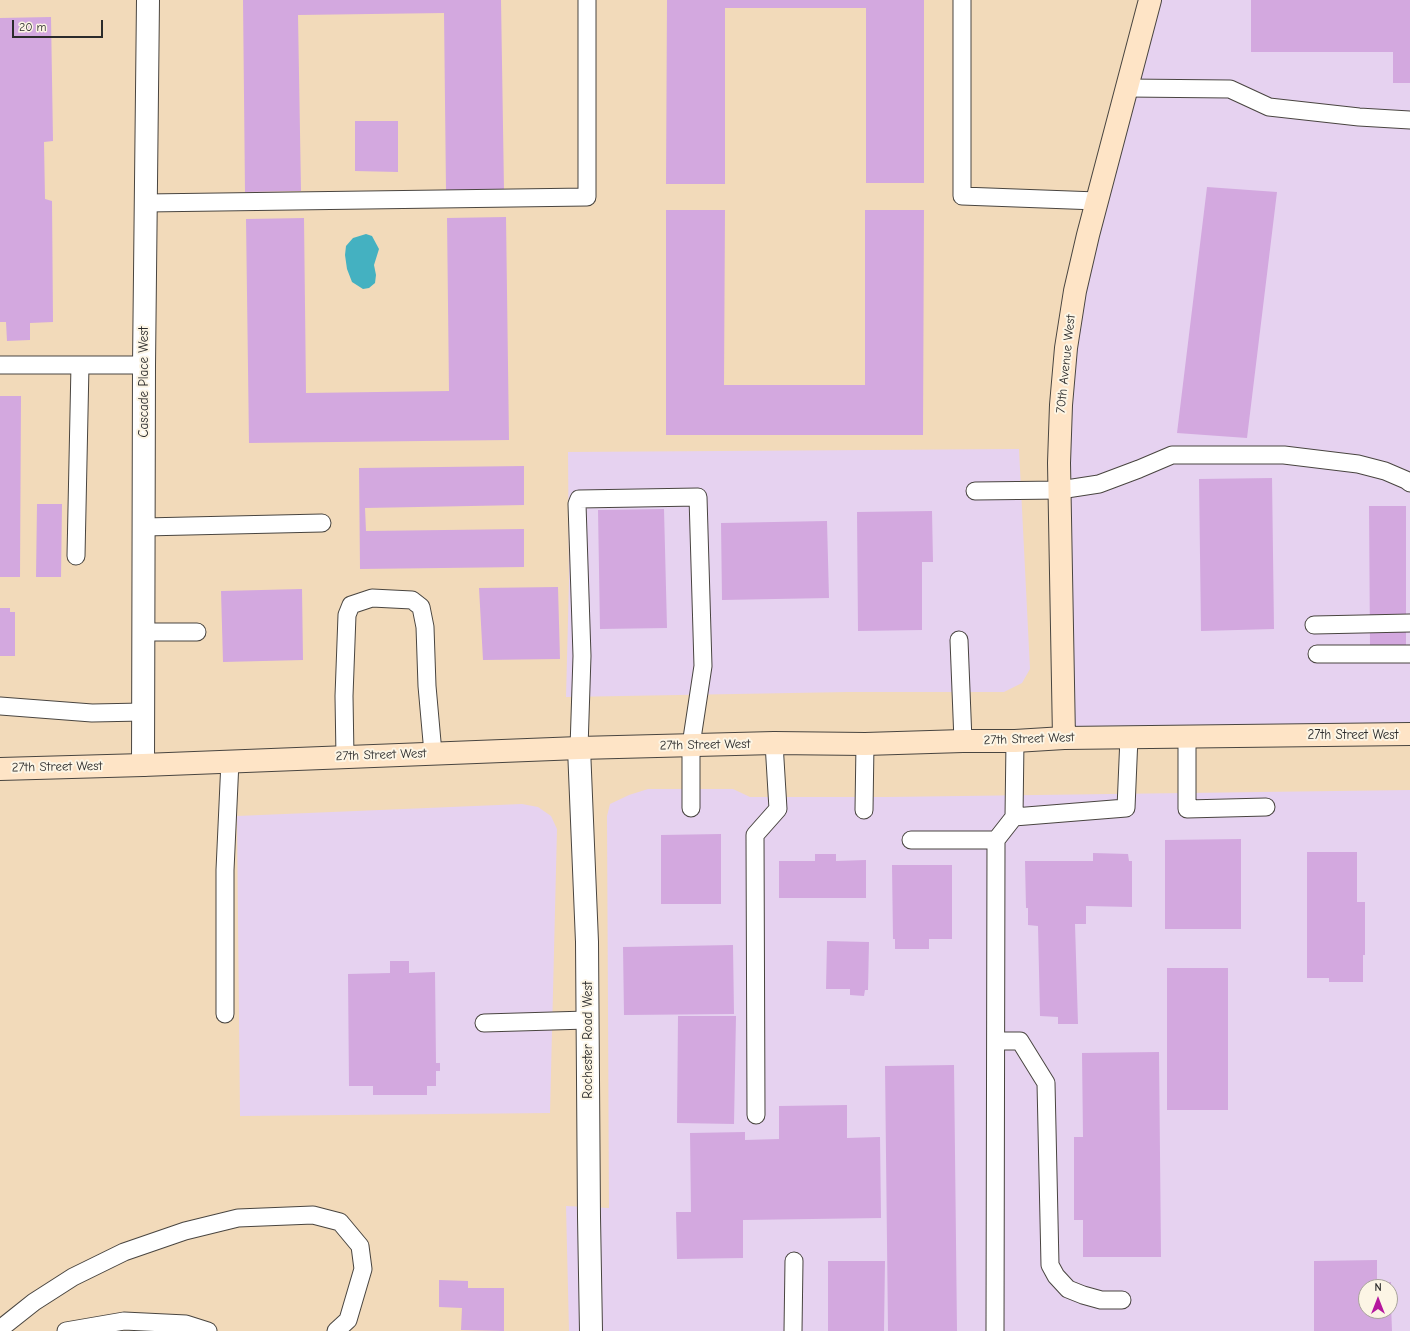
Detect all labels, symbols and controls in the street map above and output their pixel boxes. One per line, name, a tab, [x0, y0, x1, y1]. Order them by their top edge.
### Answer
scale bar	[14, 12, 105, 38]
text: 20 m	[19, 20, 47, 34]
street label: 70th Avenue West	[1053, 314, 1079, 414]
street label: Cascade Place West	[136, 327, 152, 437]
street label: 27th Street West	[1308, 727, 1398, 743]
street label: 27th Street West	[983, 730, 1075, 748]
street label: 27th Street West	[659, 736, 751, 754]
street label: 27th Street West	[335, 746, 427, 764]
street label: 27th Street West	[11, 758, 103, 776]
street label: Rochester Road West	[580, 981, 596, 1099]
north arrow	[1358, 1279, 1398, 1319]
text: N	[1374, 1281, 1382, 1294]

